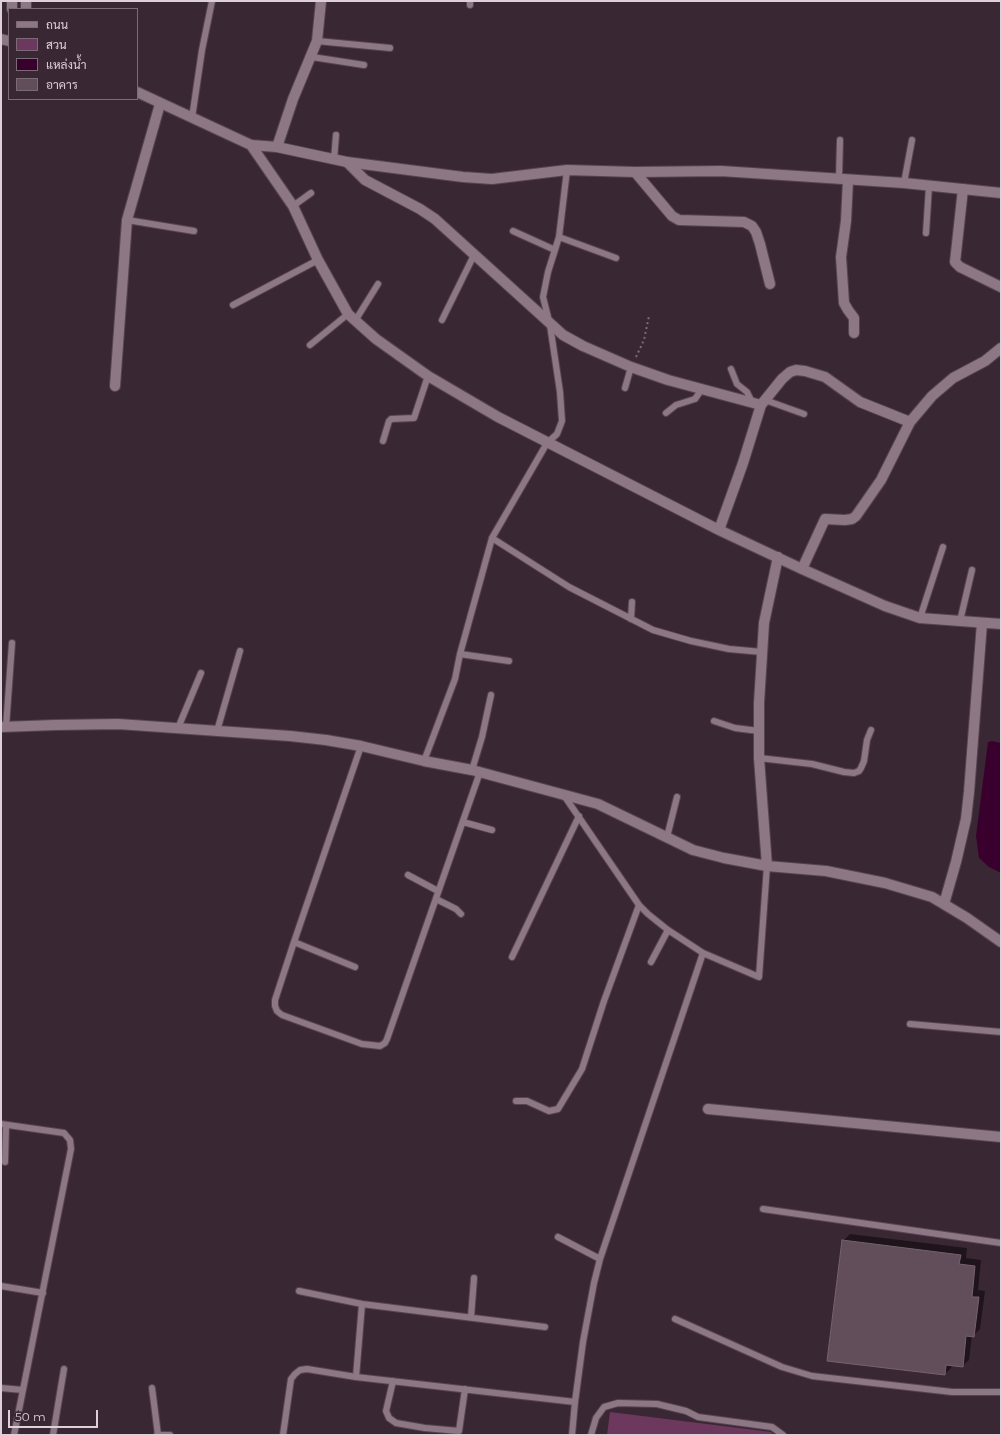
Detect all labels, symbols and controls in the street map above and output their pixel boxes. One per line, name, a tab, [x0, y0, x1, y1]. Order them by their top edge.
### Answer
legend	[8, 8, 138, 100]
text: ถนน	[46, 17, 68, 32]
text: สวน	[46, 37, 67, 52]
text: แหล่งน้ำ	[46, 57, 86, 72]
text: อาคาร	[46, 77, 78, 92]
scale bar	[10, 1402, 100, 1428]
text: 50 m	[15, 1409, 46, 1424]

